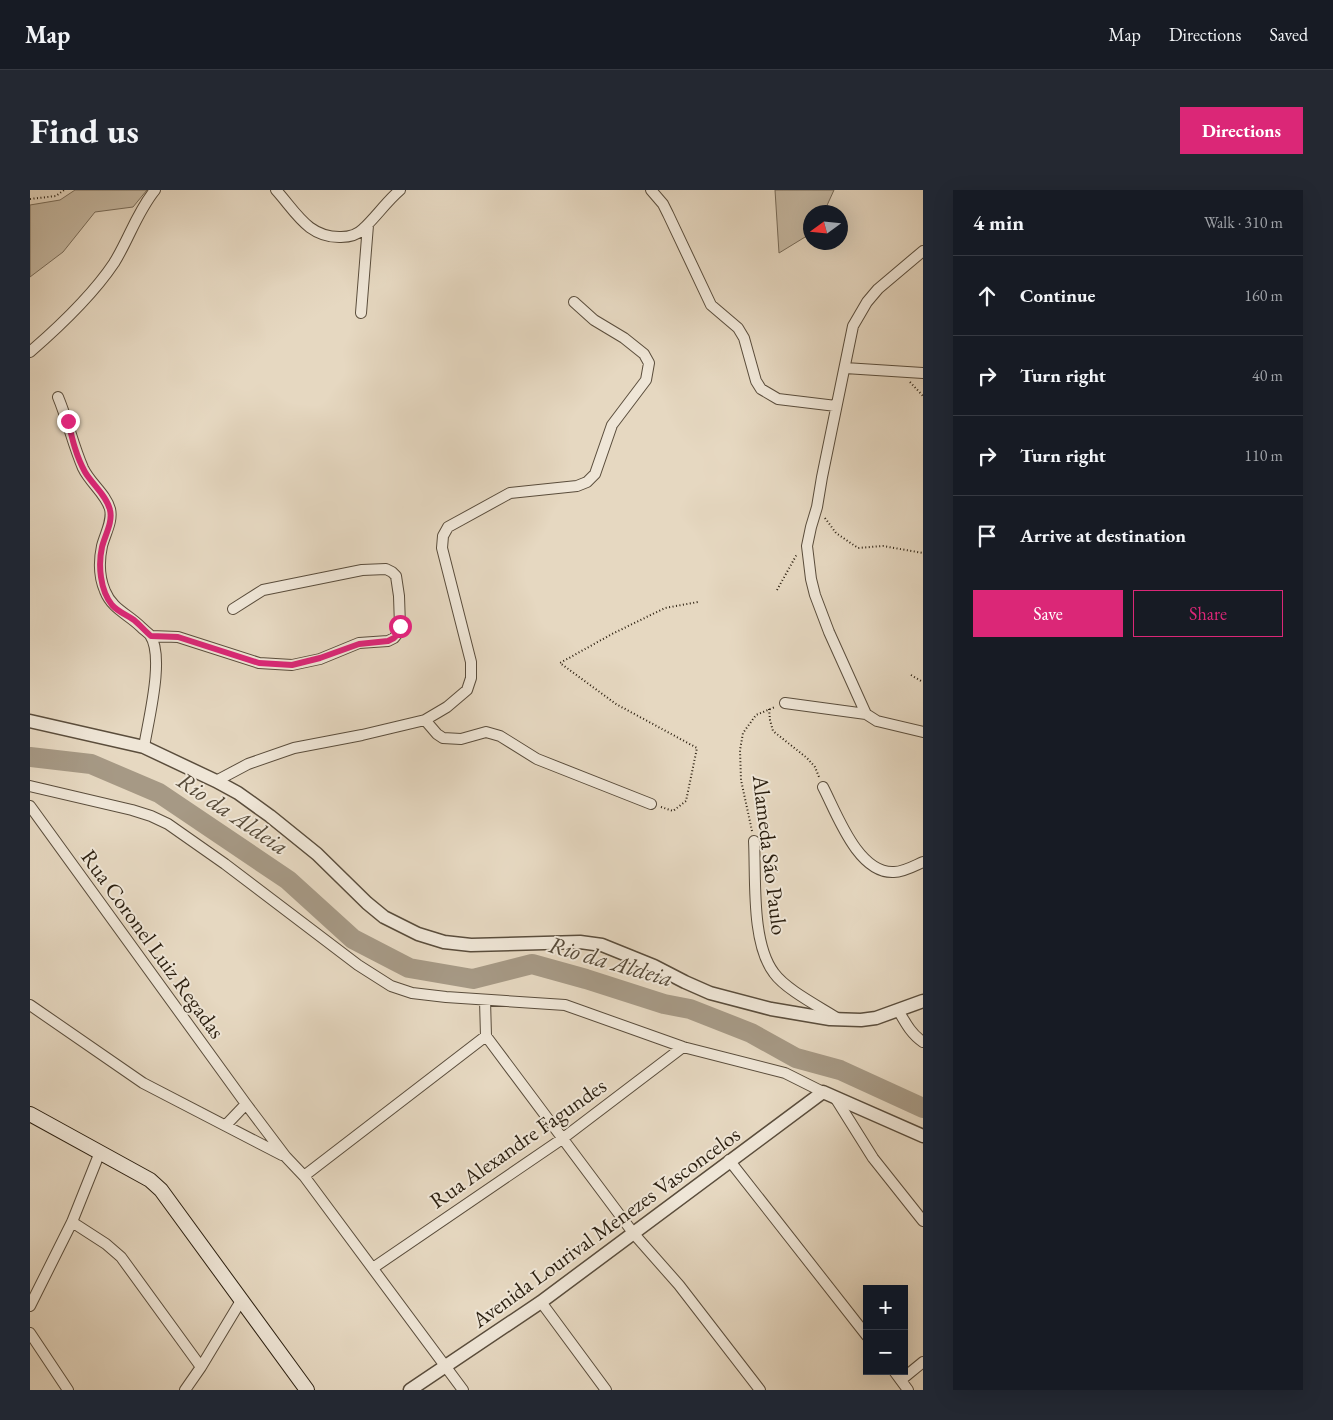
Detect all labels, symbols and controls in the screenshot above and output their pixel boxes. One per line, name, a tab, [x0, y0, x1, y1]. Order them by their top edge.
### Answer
text: Map	[25, 19, 70, 50]
text: Map	[1109, 23, 1141, 46]
text: Directions	[1169, 23, 1241, 46]
text: Saved	[1269, 23, 1308, 46]
button: Directions	[1180, 107, 1303, 154]
text: Find us	[30, 108, 139, 153]
north arrow	[803, 205, 848, 250]
text: 4 min	[973, 209, 1024, 236]
text: Walk · 310 m	[1204, 212, 1283, 233]
icon: ahead	[973, 282, 1001, 310]
text: Continue	[1020, 283, 1095, 308]
text: 160 m	[1244, 285, 1283, 306]
icon: right	[973, 362, 1001, 390]
text: Turn right	[1020, 363, 1106, 388]
text: 40 m	[1252, 365, 1283, 386]
route end	[57, 410, 80, 433]
icon: right	[973, 442, 1001, 470]
text: Turn right	[1020, 443, 1106, 468]
text: 110 m	[1244, 445, 1283, 466]
icon: arrive	[973, 522, 1001, 550]
text: Arrive at destination	[1020, 523, 1186, 548]
button: Save	[973, 590, 1123, 637]
button: Share	[1133, 590, 1283, 637]
route start	[389, 615, 412, 638]
water label: Rio da Aldeia	[171, 764, 295, 862]
street label: Alameda São Paulo	[746, 772, 794, 937]
street label: Rua Coronel Luiz Regadas	[74, 844, 232, 1044]
water label: Rio da Aldeia	[545, 928, 677, 994]
street label: Rua Alexandre Fagundes	[424, 1071, 612, 1215]
street label: Avenida Lourival Menezes Vasconcelos	[465, 1120, 746, 1335]
map controls	[863, 1285, 908, 1375]
button: +	[863, 1285, 908, 1330]
button: −	[863, 1330, 908, 1375]

